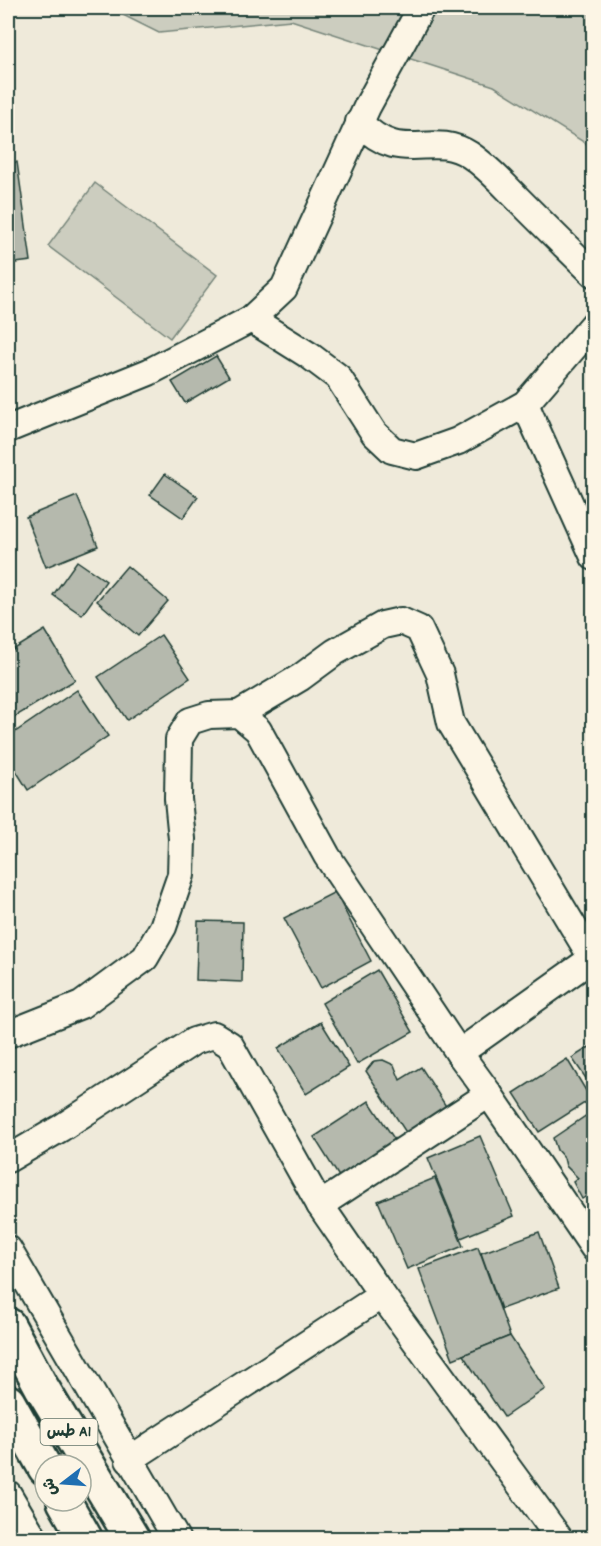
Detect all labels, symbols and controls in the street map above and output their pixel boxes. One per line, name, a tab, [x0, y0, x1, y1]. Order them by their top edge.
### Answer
road number: طس A1	[40, 1419, 98, 1445]
north arrow	[33, 1453, 93, 1513]
text: ش	[37, 1475, 65, 1498]

